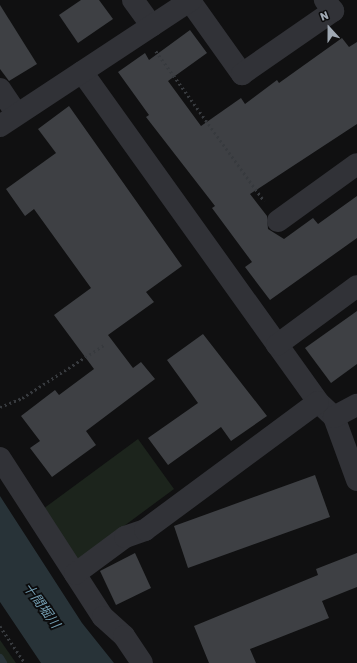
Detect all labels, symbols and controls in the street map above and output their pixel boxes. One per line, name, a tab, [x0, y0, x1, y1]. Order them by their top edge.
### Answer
north arrow	[309, 8, 349, 48]
text: N	[318, 9, 331, 24]
water label: 十間堀川	[19, 580, 63, 632]

